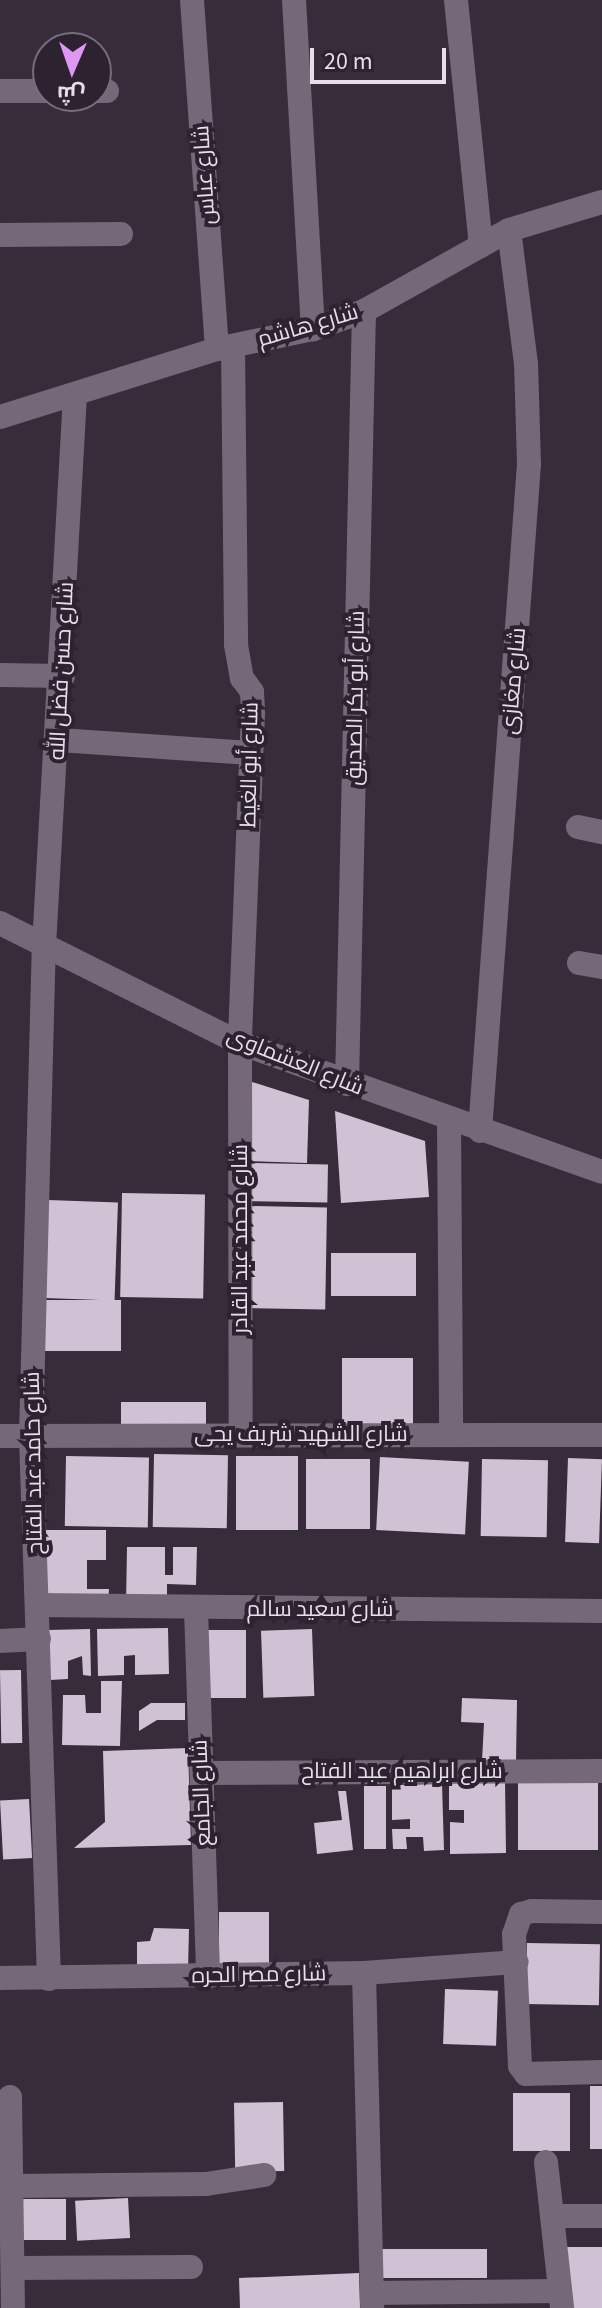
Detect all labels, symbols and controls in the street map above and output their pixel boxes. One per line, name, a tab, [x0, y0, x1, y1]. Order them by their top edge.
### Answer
north arrow	[32, 32, 112, 112]
scale bar	[314, 32, 450, 82]
text: 20 m	[324, 44, 373, 79]
text: ش	[57, 78, 86, 110]
street label: شارع عباس	[188, 124, 222, 226]
street label: شارع هاشم	[255, 299, 361, 353]
street label: شارع حسن فضل الله	[44, 581, 80, 761]
street label: شارع أبو بكر الصديق	[341, 610, 371, 786]
street label: شارع مغازى	[496, 626, 532, 736]
street label: شارع أبو الغيط	[236, 702, 264, 828]
street label: شارع العشماوى	[223, 1023, 367, 1101]
street label: شارع محمد عبد القادر	[228, 1144, 254, 1334]
street label: شارع حامد عبد الفتاح	[19, 1371, 49, 1555]
street label: شارع الشهيد شريف يحى	[194, 1422, 408, 1448]
street label: شارع سعيد سالم	[246, 1597, 394, 1623]
street label: شارع الجامع	[187, 1739, 217, 1847]
street label: شارع ابراهيم عبد الفتاح	[301, 1759, 503, 1785]
street label: شارع مصر الحره	[191, 1961, 327, 1989]

